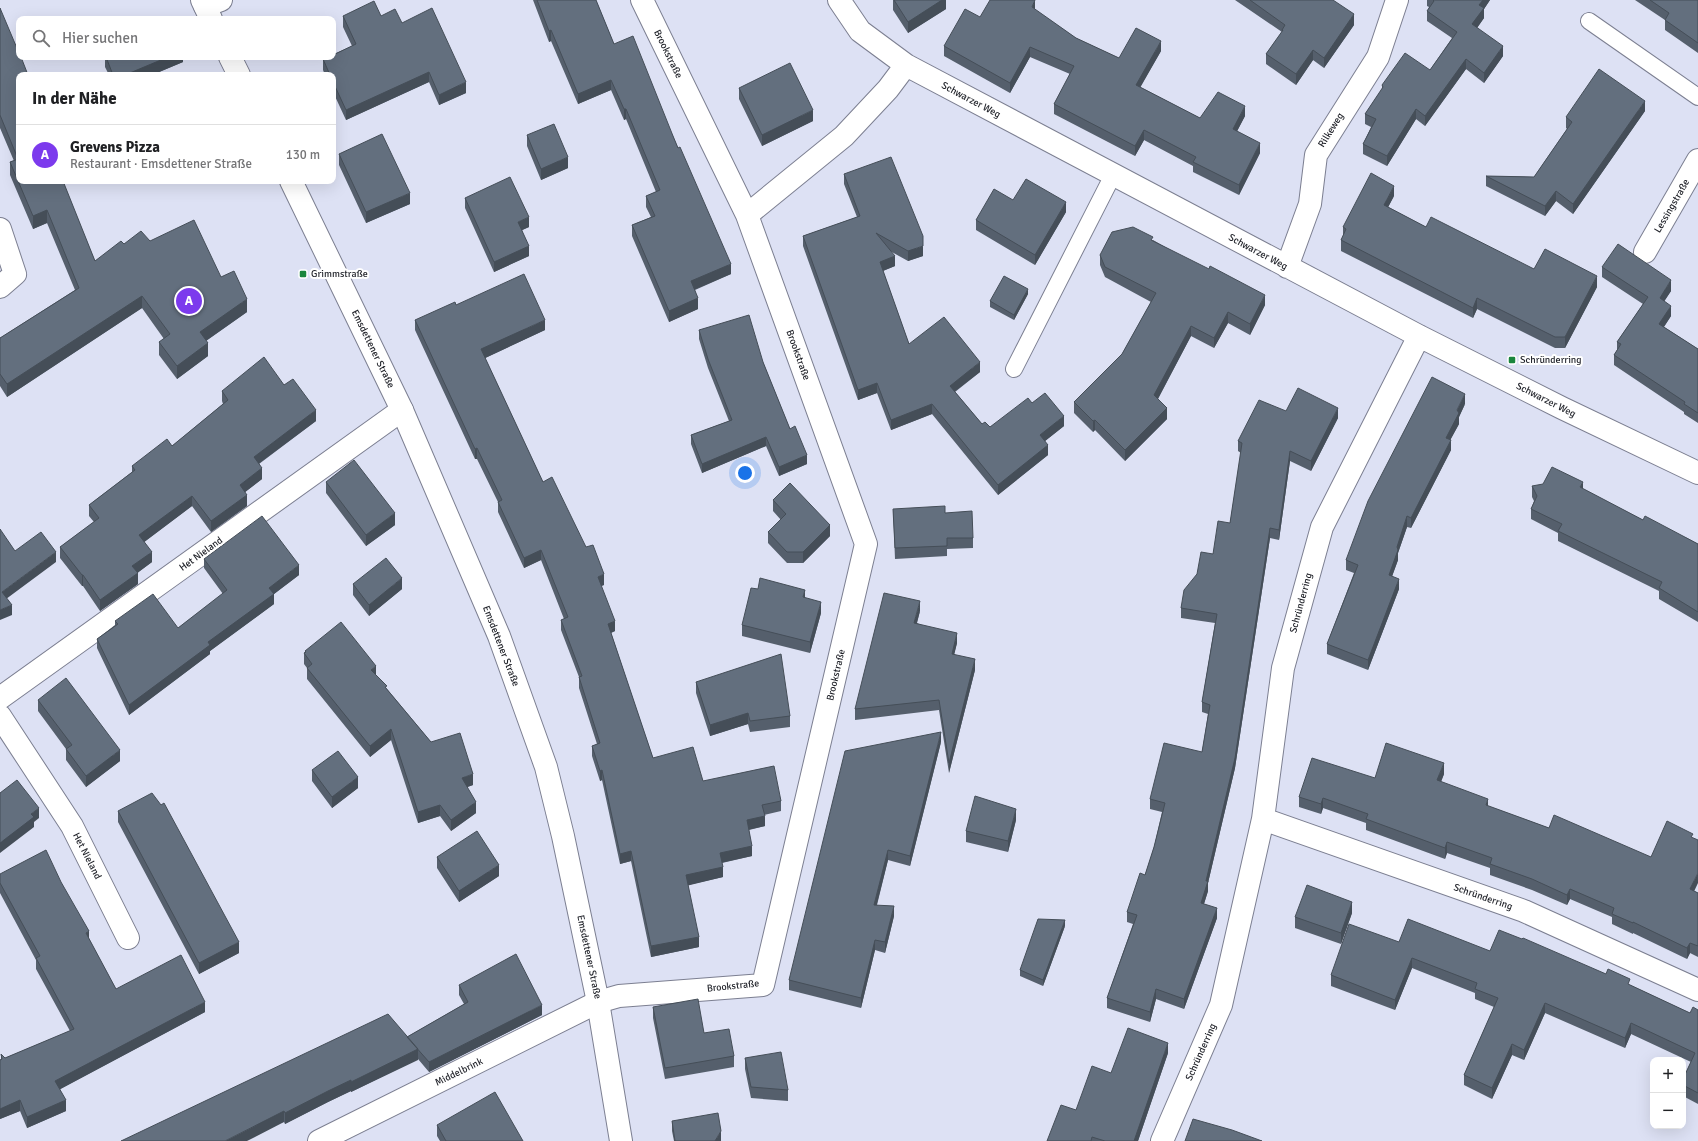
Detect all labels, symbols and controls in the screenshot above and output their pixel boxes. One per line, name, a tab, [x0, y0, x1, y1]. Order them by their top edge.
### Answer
search box	[16, 16, 336, 60]
icon: search	[30, 27, 52, 49]
street label: Brookstraße	[651, 28, 685, 80]
text: Hier suchen	[62, 29, 138, 47]
street label: Schwarzer Weg	[939, 79, 1003, 121]
text: In der Nähe	[32, 88, 117, 109]
street label: Rilkeweg	[1316, 110, 1346, 150]
text: Grevens Pizza	[70, 138, 160, 156]
text: A	[41, 147, 49, 163]
text: 130 m	[286, 147, 320, 163]
text: Restaurant · Emsdettener Straße	[70, 156, 252, 172]
street label: Lessingstraße	[1652, 177, 1692, 235]
street label: Schwarzer Weg	[1226, 231, 1290, 273]
place label: Grimmstraße	[311, 268, 368, 280]
marker: Grimmstraße	[298, 269, 308, 279]
pin: A	[176, 286, 202, 316]
street label: Emsdettener Straße	[349, 308, 397, 390]
street label: Brookstraße	[783, 328, 813, 382]
place label: Schründerring	[1520, 354, 1582, 366]
marker: Schründerring	[1507, 355, 1517, 365]
street label: Schwarzer Weg	[1514, 380, 1578, 420]
your location	[735, 463, 755, 483]
street label: Het Nieland	[177, 534, 225, 574]
street label: Schründerring	[1287, 572, 1315, 634]
street label: Emsdettener Straße	[480, 604, 522, 688]
street label: Brookstraße	[824, 648, 848, 702]
street label: Het Nieland	[70, 831, 104, 881]
street label: Schründerring	[1452, 881, 1514, 913]
street label: Emsdettener Straße	[574, 914, 604, 1000]
street label: Brookstraße	[706, 977, 760, 995]
street label: Schründerring	[1183, 1021, 1219, 1083]
street label: Middelbrink	[433, 1055, 485, 1089]
map controls	[1650, 1057, 1686, 1129]
button: +	[1650, 1057, 1686, 1093]
button: −	[1650, 1093, 1686, 1129]

